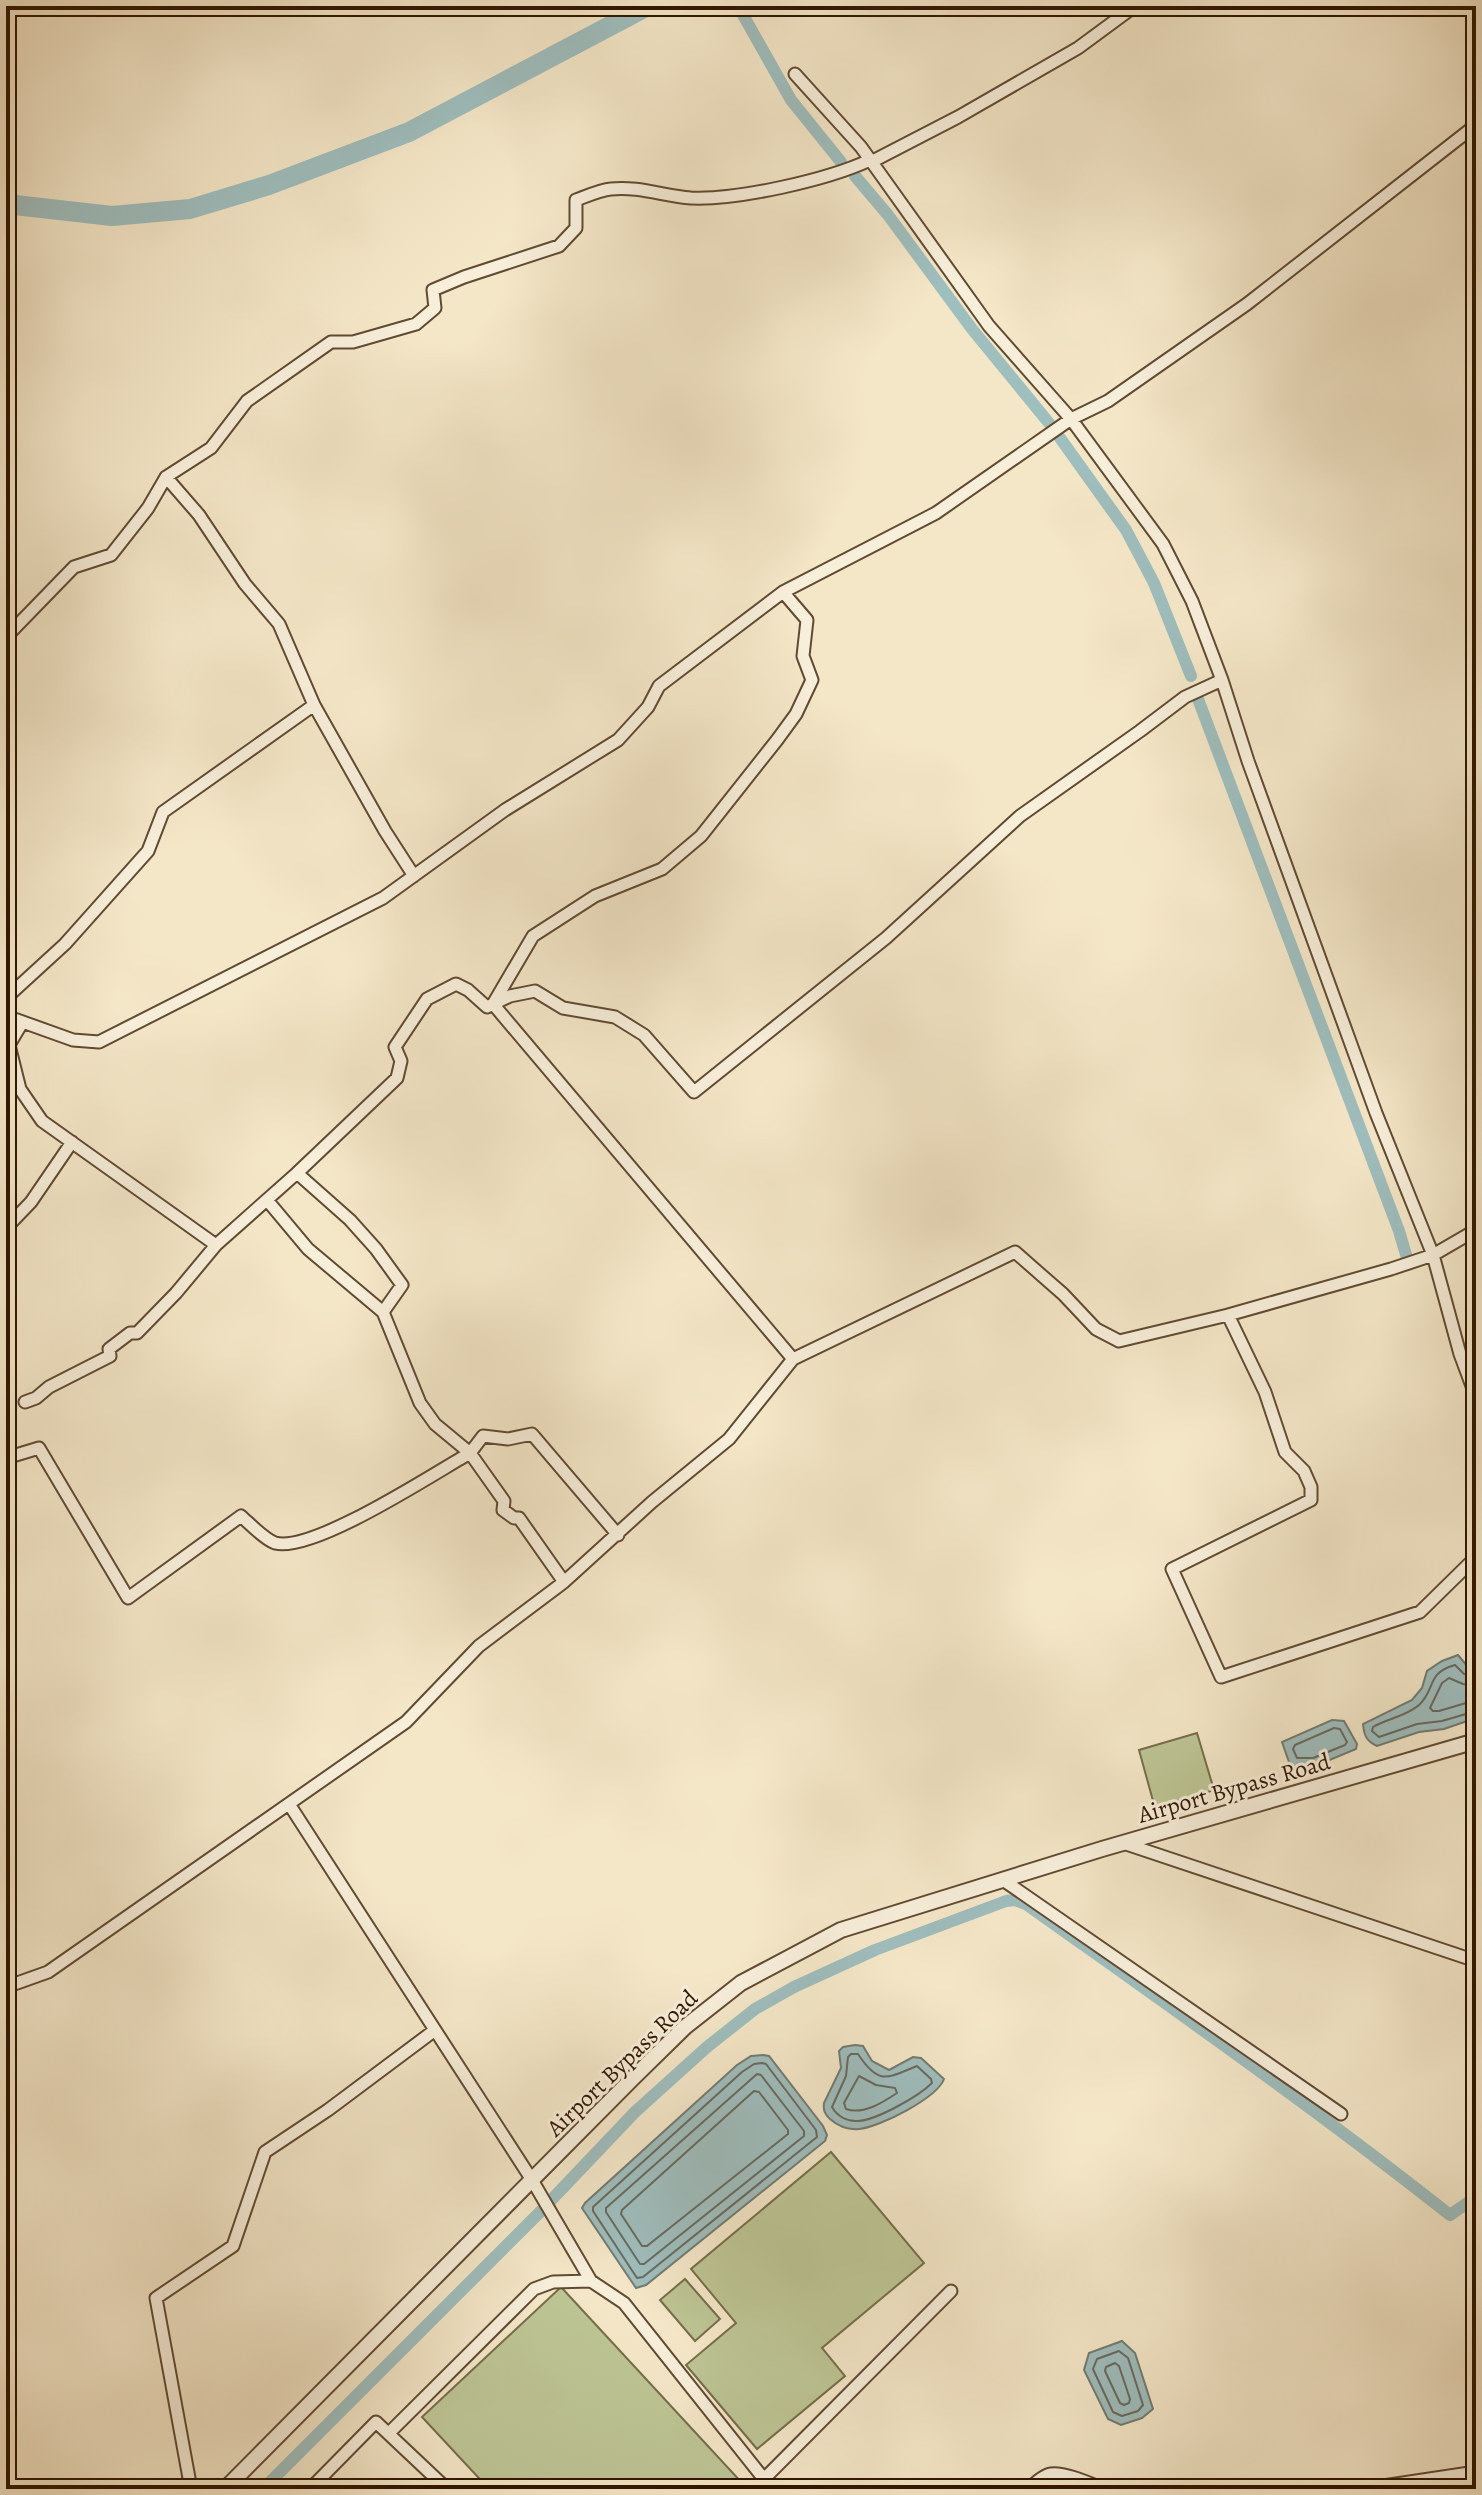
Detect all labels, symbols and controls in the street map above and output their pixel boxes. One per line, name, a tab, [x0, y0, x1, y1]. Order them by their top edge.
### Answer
street label: Airport Bypass Road	[1133, 1745, 1334, 1831]
street label: Airport Bypass Road	[539, 1982, 705, 2144]

